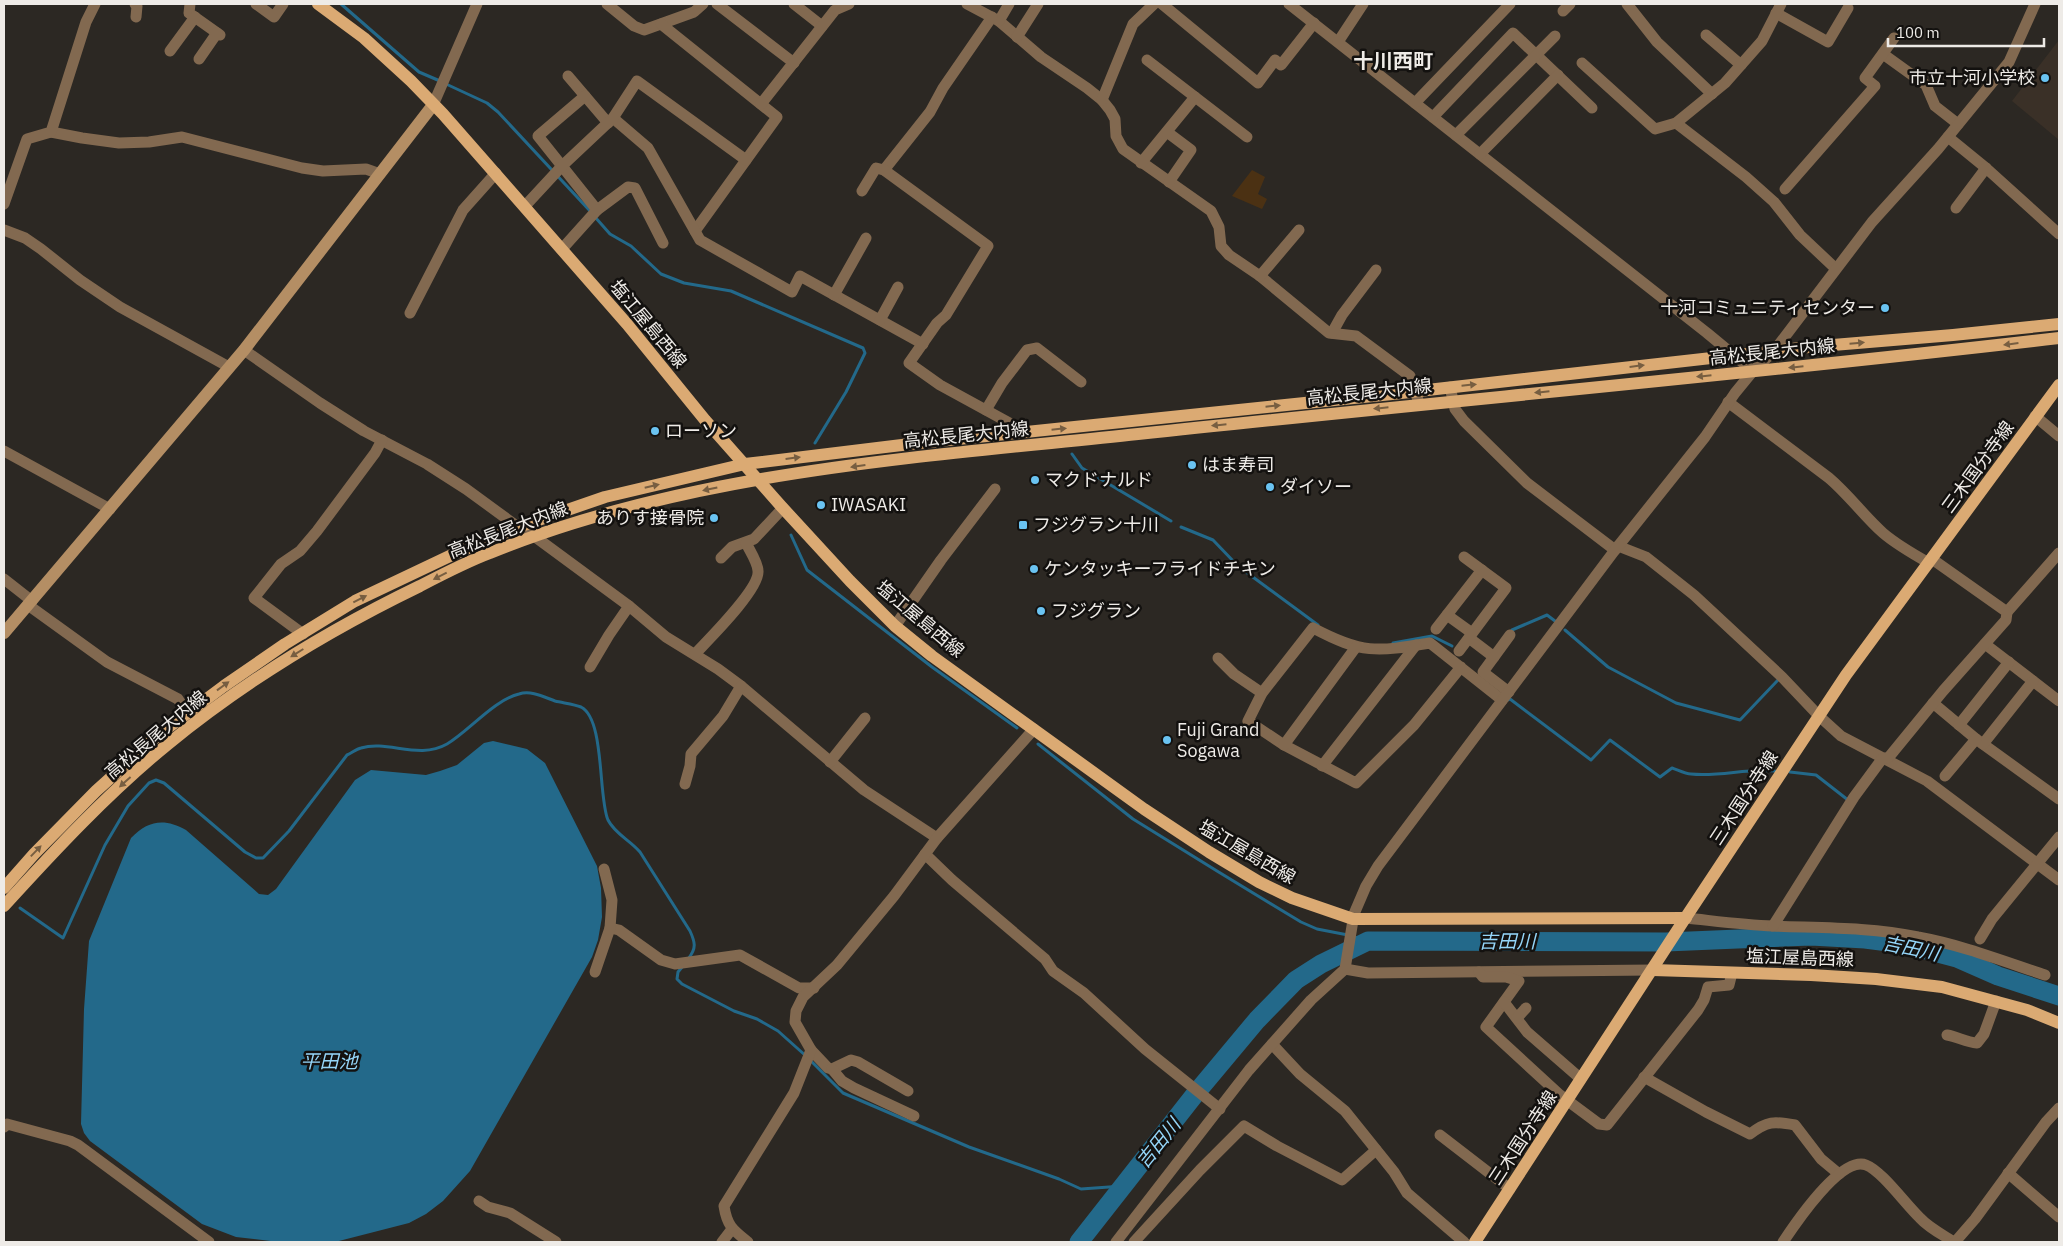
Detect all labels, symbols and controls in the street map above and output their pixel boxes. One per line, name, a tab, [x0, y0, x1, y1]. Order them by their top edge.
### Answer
scale bar	[1888, 15, 2044, 47]
text: 100 m	[1896, 23, 1940, 42]
district label: 十川西町	[1353, 47, 1433, 74]
place label: 市立十河小学校	[1909, 66, 2035, 89]
marker: 市立十河小学校	[2039, 72, 2051, 84]
street label: 塩江屋島西線	[605, 275, 692, 372]
place label: 十河コミュニティセンター	[1660, 296, 1875, 319]
marker: 十河コミュニティセンター	[1879, 302, 1891, 314]
street label: 高松長尾大内線	[1708, 333, 1836, 370]
one-way arrow	[1850, 339, 1866, 347]
one-way arrow	[2003, 340, 2019, 348]
one-way arrow	[1630, 362, 1646, 370]
one-way arrow	[1787, 363, 1803, 371]
one-way arrow	[1696, 372, 1712, 380]
street label: 高松長尾大内線	[1305, 373, 1433, 410]
one-way arrow	[1461, 381, 1477, 389]
one-way arrow	[1534, 389, 1550, 397]
one-way arrow	[1265, 402, 1281, 410]
one-way arrow	[1372, 404, 1388, 412]
street label: 高松長尾大内線	[902, 416, 1030, 453]
street label: 三木国分寺線	[1937, 416, 2019, 517]
place label: ローソン	[665, 419, 737, 442]
one-way arrow	[1211, 421, 1227, 429]
marker: ローソン	[649, 425, 661, 437]
one-way arrow	[1051, 425, 1067, 433]
place label: はま寿司	[1202, 453, 1274, 476]
one-way arrow	[785, 454, 801, 462]
marker: はま寿司	[1186, 459, 1198, 471]
one-way arrow	[850, 462, 866, 470]
place label: マクドナルド	[1045, 468, 1153, 491]
marker: マクドナルド	[1029, 474, 1041, 486]
place label: ダイソー	[1280, 475, 1352, 498]
marker: ダイソー	[1264, 481, 1276, 493]
one-way arrow	[645, 482, 660, 490]
one-way arrow	[703, 485, 718, 493]
place label: IWASAKI	[831, 493, 906, 516]
street label: 高松長尾大内線	[445, 496, 571, 563]
marker: IWASAKI	[815, 499, 827, 511]
place label: ありす接骨院	[596, 506, 704, 529]
marker: ありす接骨院	[708, 512, 720, 524]
place label: フジグラン十川	[1033, 513, 1159, 536]
marker: フジグラン十川	[1017, 519, 1029, 531]
place label: ケンタッキーフライドチキン	[1044, 557, 1276, 580]
marker: ケンタッキーフライドチキン	[1028, 563, 1040, 575]
one-way arrow	[432, 572, 447, 580]
street label: 塩江屋島西線	[872, 575, 969, 662]
one-way arrow	[353, 595, 368, 603]
place label: フジグラン	[1051, 599, 1141, 622]
marker: フジグラン	[1035, 605, 1047, 617]
one-way arrow	[290, 649, 303, 658]
one-way arrow	[217, 681, 230, 691]
street label: 高松長尾大内線	[100, 685, 211, 784]
place label: Fuji Grand Sogawa	[1177, 718, 1259, 762]
marker: Fuji Grand Sogawa	[1161, 734, 1173, 746]
street label: 三木国分寺線	[1705, 746, 1783, 849]
one-way arrow	[120, 776, 132, 788]
street label: 塩江屋島西線	[1195, 815, 1300, 889]
one-way arrow	[30, 846, 42, 858]
water label: 吉田川	[1478, 929, 1537, 953]
water label: 吉田川	[1881, 930, 1943, 966]
street label: 塩江屋島西線	[1746, 944, 1854, 971]
water label: 平田池	[300, 1049, 359, 1073]
street label: 三木国分寺線	[1484, 1086, 1562, 1189]
water label: 吉田川	[1131, 1112, 1187, 1173]

